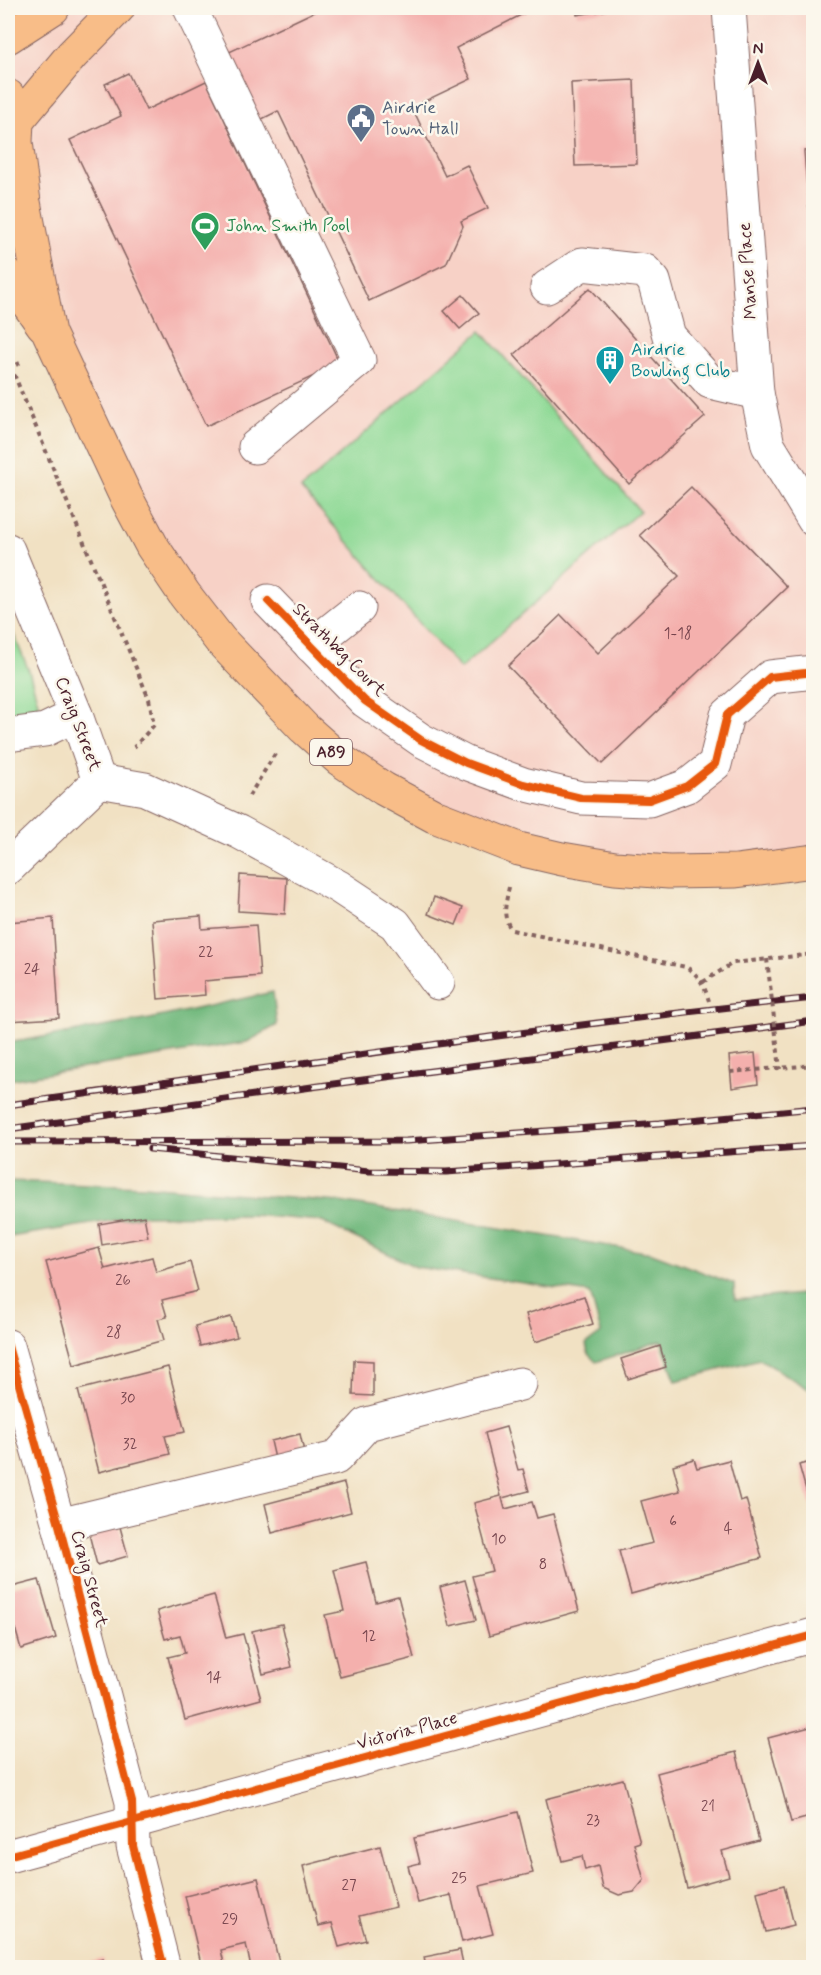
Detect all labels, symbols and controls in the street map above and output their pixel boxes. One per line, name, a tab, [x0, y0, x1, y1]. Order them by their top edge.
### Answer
north arrow	[728, 33, 788, 93]
text: N	[753, 39, 763, 60]
place label: Airdrie Town Hall	[382, 96, 458, 141]
public building icon: Airdrie Town Hall	[345, 102, 377, 144]
sports icon: John Smith Pool	[189, 210, 221, 252]
place label: John Smith Pool	[226, 214, 350, 238]
street label: Manse Place	[733, 222, 763, 320]
place label: Airdrie Bowling Club	[631, 338, 730, 385]
building icon: Airdrie Bowling Club	[594, 344, 626, 386]
street label: Strathbeg Court	[287, 598, 391, 702]
house number: 1-18	[664, 624, 692, 644]
street label: Craig Street	[48, 673, 107, 775]
road number: A89	[310, 739, 352, 765]
house number: 22	[198, 943, 214, 963]
house number: 24	[24, 960, 40, 980]
house number: 26	[115, 1271, 131, 1291]
house number: 28	[106, 1323, 122, 1343]
house number: 30	[120, 1389, 136, 1409]
house number: 32	[123, 1435, 137, 1455]
house number: 6	[669, 1512, 677, 1532]
house number: 4	[724, 1519, 733, 1539]
street label: Craig Street	[64, 1528, 114, 1631]
house number: 10	[491, 1530, 507, 1550]
house number: 8	[539, 1555, 547, 1575]
house number: 12	[362, 1627, 376, 1647]
house number: 14	[206, 1668, 222, 1688]
street label: Victoria Place	[354, 1706, 460, 1756]
house number: 21	[701, 1797, 715, 1817]
house number: 23	[586, 1811, 600, 1831]
house number: 25	[451, 1869, 467, 1889]
house number: 27	[342, 1876, 357, 1896]
house number: 29	[222, 1910, 238, 1930]

